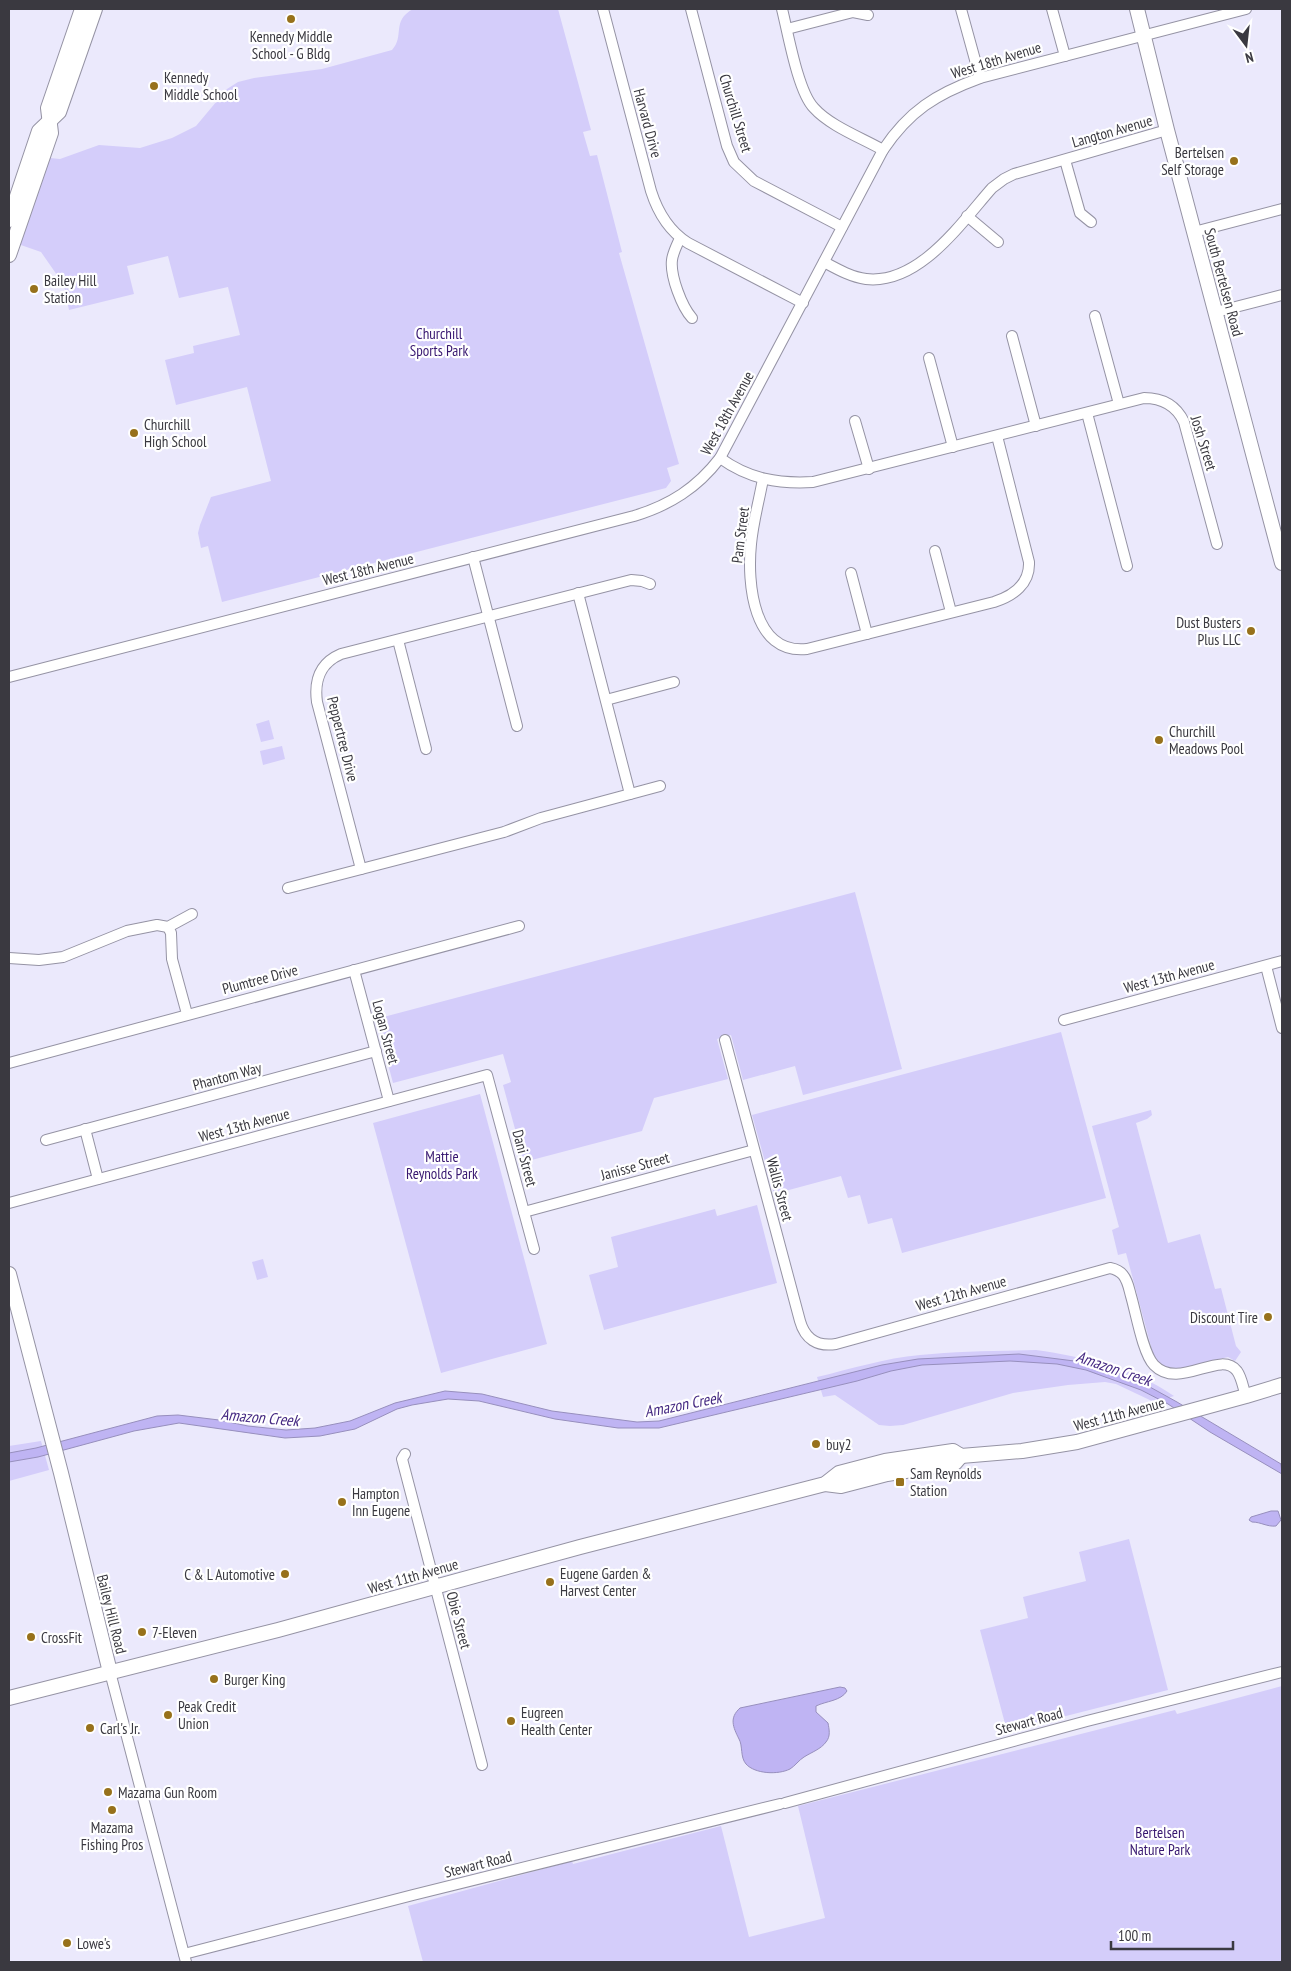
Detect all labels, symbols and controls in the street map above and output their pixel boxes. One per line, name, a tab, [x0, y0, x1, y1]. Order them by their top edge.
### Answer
marker: Kennedy Middle School - G Bldg	[285, 13, 297, 25]
north arrow	[1221, 20, 1271, 70]
place label: Kennedy Middle School - G Bldg	[250, 27, 332, 63]
street label: West 18th Avenue	[949, 37, 1043, 83]
text: N	[1243, 48, 1255, 67]
place label: Kennedy Middle School	[164, 68, 238, 104]
street label: Churchill Street	[715, 72, 757, 154]
marker: Kennedy Middle School	[148, 80, 160, 92]
street label: Harvard Drive	[630, 86, 666, 160]
street label: Langton Avenue	[1070, 110, 1154, 152]
place label: Bertelsen Self Storage	[1161, 143, 1224, 179]
marker: Bertelsen Self Storage	[1228, 155, 1240, 167]
street label: South Bertelsen Road	[1200, 226, 1248, 338]
place label: Bailey Hill Station	[44, 271, 97, 307]
marker: Bailey Hill Station	[28, 283, 40, 295]
park label: Churchill Sports Park	[410, 324, 468, 360]
street label: West 18th Avenue	[696, 368, 758, 458]
street label: Josh Street	[1186, 412, 1221, 473]
place label: Churchill High School	[144, 415, 207, 451]
marker: Churchill High School	[128, 427, 140, 439]
street label: Pam Street	[727, 506, 753, 564]
street label: West 18th Avenue	[321, 549, 415, 589]
place label: Dust Busters Plus LLC	[1176, 613, 1241, 649]
marker: Dust Busters Plus LLC	[1245, 625, 1257, 637]
street label: Peppertree Drive	[323, 694, 363, 784]
place label: Churchill Meadows Pool	[1169, 722, 1244, 758]
marker: Churchill Meadows Pool	[1153, 734, 1165, 746]
street label: West 13th Avenue	[1122, 955, 1216, 997]
street label: Plumtree Drive	[220, 960, 300, 998]
street label: Logan Street	[368, 998, 404, 1066]
street label: Phantom Way	[191, 1058, 264, 1094]
street label: West 13th Avenue	[197, 1104, 291, 1146]
street label: Dani Street	[508, 1128, 542, 1188]
park label: Mattie Reynolds Park	[406, 1147, 478, 1183]
street label: Janisse Street	[598, 1148, 671, 1184]
street label: Wallis Street	[762, 1155, 798, 1223]
street label: West 12th Avenue	[914, 1271, 1008, 1315]
place label: Discount Tire	[1190, 1308, 1258, 1327]
marker: Discount Tire	[1262, 1311, 1274, 1323]
water label: Amazon Creek	[1074, 1346, 1156, 1391]
water label: Amazon Creek	[643, 1386, 725, 1421]
street label: West 11th Avenue	[1072, 1393, 1166, 1435]
water label: Amazon Creek	[220, 1404, 302, 1431]
place label: buy2	[826, 1435, 851, 1454]
marker: buy2	[810, 1438, 822, 1450]
place label: Sam Reynolds Station	[910, 1464, 982, 1500]
marker: Sam Reynolds Station	[894, 1476, 906, 1488]
place label: Hampton Inn Eugene	[352, 1484, 410, 1520]
marker: Hampton Inn Eugene	[336, 1496, 348, 1508]
street label: West 11th Avenue	[366, 1554, 460, 1598]
place label: Eugene Garden & Harvest Center	[560, 1564, 651, 1600]
place label: C & L Automotive	[184, 1565, 275, 1584]
marker: C & L Automotive	[279, 1568, 291, 1580]
street label: Bailey Hill Road	[93, 1572, 131, 1656]
marker: Eugene Garden & Harvest Center	[544, 1576, 556, 1588]
street label: Obie Street	[442, 1589, 476, 1651]
place label: 7-Eleven	[152, 1623, 197, 1642]
marker: 7-Eleven	[136, 1626, 148, 1638]
place label: CrossFit	[41, 1628, 82, 1647]
marker: CrossFit	[25, 1631, 37, 1643]
place label: Burger King	[224, 1670, 285, 1689]
marker: Burger King	[208, 1673, 220, 1685]
place label: Peak Credit Union	[178, 1697, 236, 1733]
place label: Eugreen Health Center	[521, 1703, 593, 1739]
street label: Stewart Road	[993, 1703, 1065, 1739]
marker: Peak Credit Union	[162, 1709, 174, 1721]
marker: Eugreen Health Center	[505, 1715, 517, 1727]
place label: Carl's Jr.	[100, 1719, 140, 1738]
marker: Carl's Jr.	[84, 1722, 96, 1734]
place label: Mazama Gun Room	[118, 1783, 217, 1802]
marker: Mazama Gun Room	[102, 1786, 114, 1798]
marker: Mazama Fishing Pros	[106, 1804, 118, 1816]
place label: Mazama Fishing Pros	[81, 1818, 143, 1854]
park label: Bertelsen Nature Park	[1130, 1823, 1190, 1859]
street label: Stewart Road	[442, 1846, 514, 1882]
scale bar	[1111, 1918, 1234, 1950]
text: 100 m	[1118, 1926, 1151, 1945]
place label: Lowe's	[77, 1934, 111, 1953]
marker: Lowe's	[61, 1937, 73, 1949]

